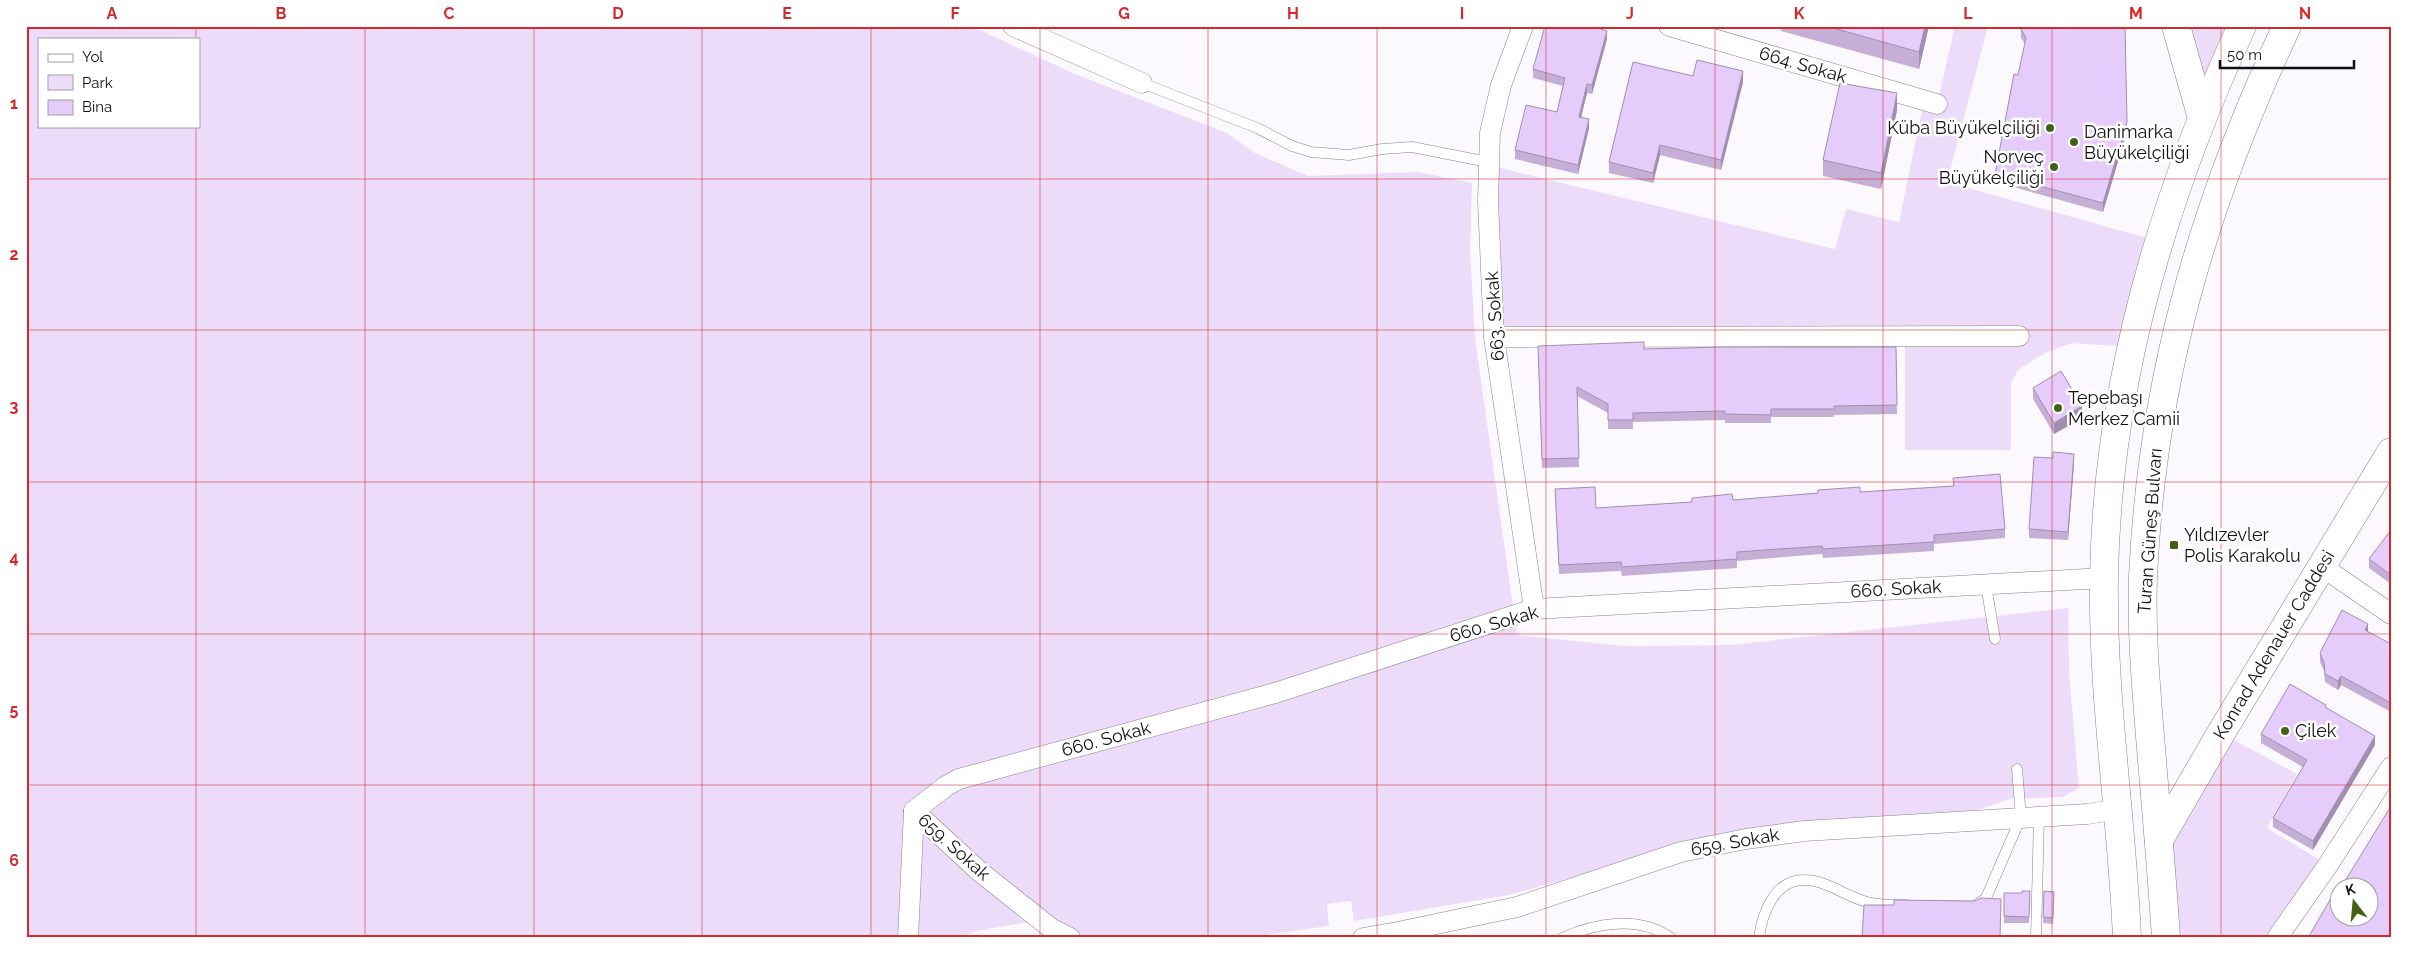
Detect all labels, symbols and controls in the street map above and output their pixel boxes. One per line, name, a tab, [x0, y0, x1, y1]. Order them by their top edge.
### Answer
text: A	[107, 4, 118, 23]
text: B	[276, 4, 287, 23]
text: C	[444, 4, 455, 23]
text: D	[612, 4, 624, 23]
text: E	[782, 4, 792, 23]
text: F	[950, 4, 960, 23]
text: G	[1118, 4, 1130, 23]
text: H	[1287, 4, 1299, 23]
text: I	[1460, 4, 1464, 23]
text: J	[1626, 4, 1634, 23]
text: K	[1794, 4, 1805, 23]
text: L	[1963, 4, 1973, 23]
text: M	[2129, 4, 2143, 23]
text: N	[2299, 4, 2311, 23]
legend	[38, 38, 200, 128]
scale bar	[2220, 38, 2353, 70]
street label: 664. Sokak	[1757, 42, 1850, 87]
text: 50 m	[2227, 46, 2262, 64]
text: Yol	[82, 48, 104, 66]
text: Park	[82, 74, 113, 92]
text: 1	[10, 94, 18, 113]
text: Bina	[82, 98, 112, 116]
place label: Küba Büyükelçiliği	[1887, 117, 2040, 138]
place label: Danimarka Büyükelçiliği	[2084, 121, 2189, 163]
marker: Küba Büyükelçiliği	[2044, 122, 2056, 134]
marker: Danimarka Büyükelçiliği	[2068, 136, 2080, 148]
place label: Norveç Büyükelçiliği	[1939, 146, 2044, 188]
marker: Norveç Büyükelçiliği	[2048, 161, 2060, 173]
text: 2	[9, 245, 19, 264]
street label: 663. Sokak	[1481, 270, 1508, 362]
place label: Tepebaşı Merkez Camii	[2068, 387, 2180, 429]
text: 3	[10, 397, 19, 416]
marker: Tepebaşı Merkez Camii	[2052, 402, 2064, 414]
street label: Turan Güneş Bulvarı	[2133, 447, 2166, 614]
place label: Yıldızevler Polis Karakolu	[2184, 524, 2301, 566]
marker: Yıldızevler Polis Karakolu	[2168, 539, 2180, 551]
street label: Konrad Adenauer Caddesi	[2209, 546, 2338, 743]
text: 4	[9, 548, 19, 567]
street label: 660. Sokak	[1850, 576, 1943, 601]
street label: 660. Sokak	[1447, 601, 1541, 646]
text: 5	[10, 700, 19, 719]
street label: 660. Sokak	[1059, 716, 1153, 760]
place label: Çilek	[2295, 720, 2337, 741]
marker: Çilek	[2279, 725, 2291, 737]
street label: 659. Sokak	[914, 809, 995, 885]
street label: 659. Sokak	[1689, 823, 1781, 860]
text: 6	[9, 851, 19, 870]
north arrow	[2330, 876, 2380, 926]
text: K	[2344, 880, 2358, 898]

